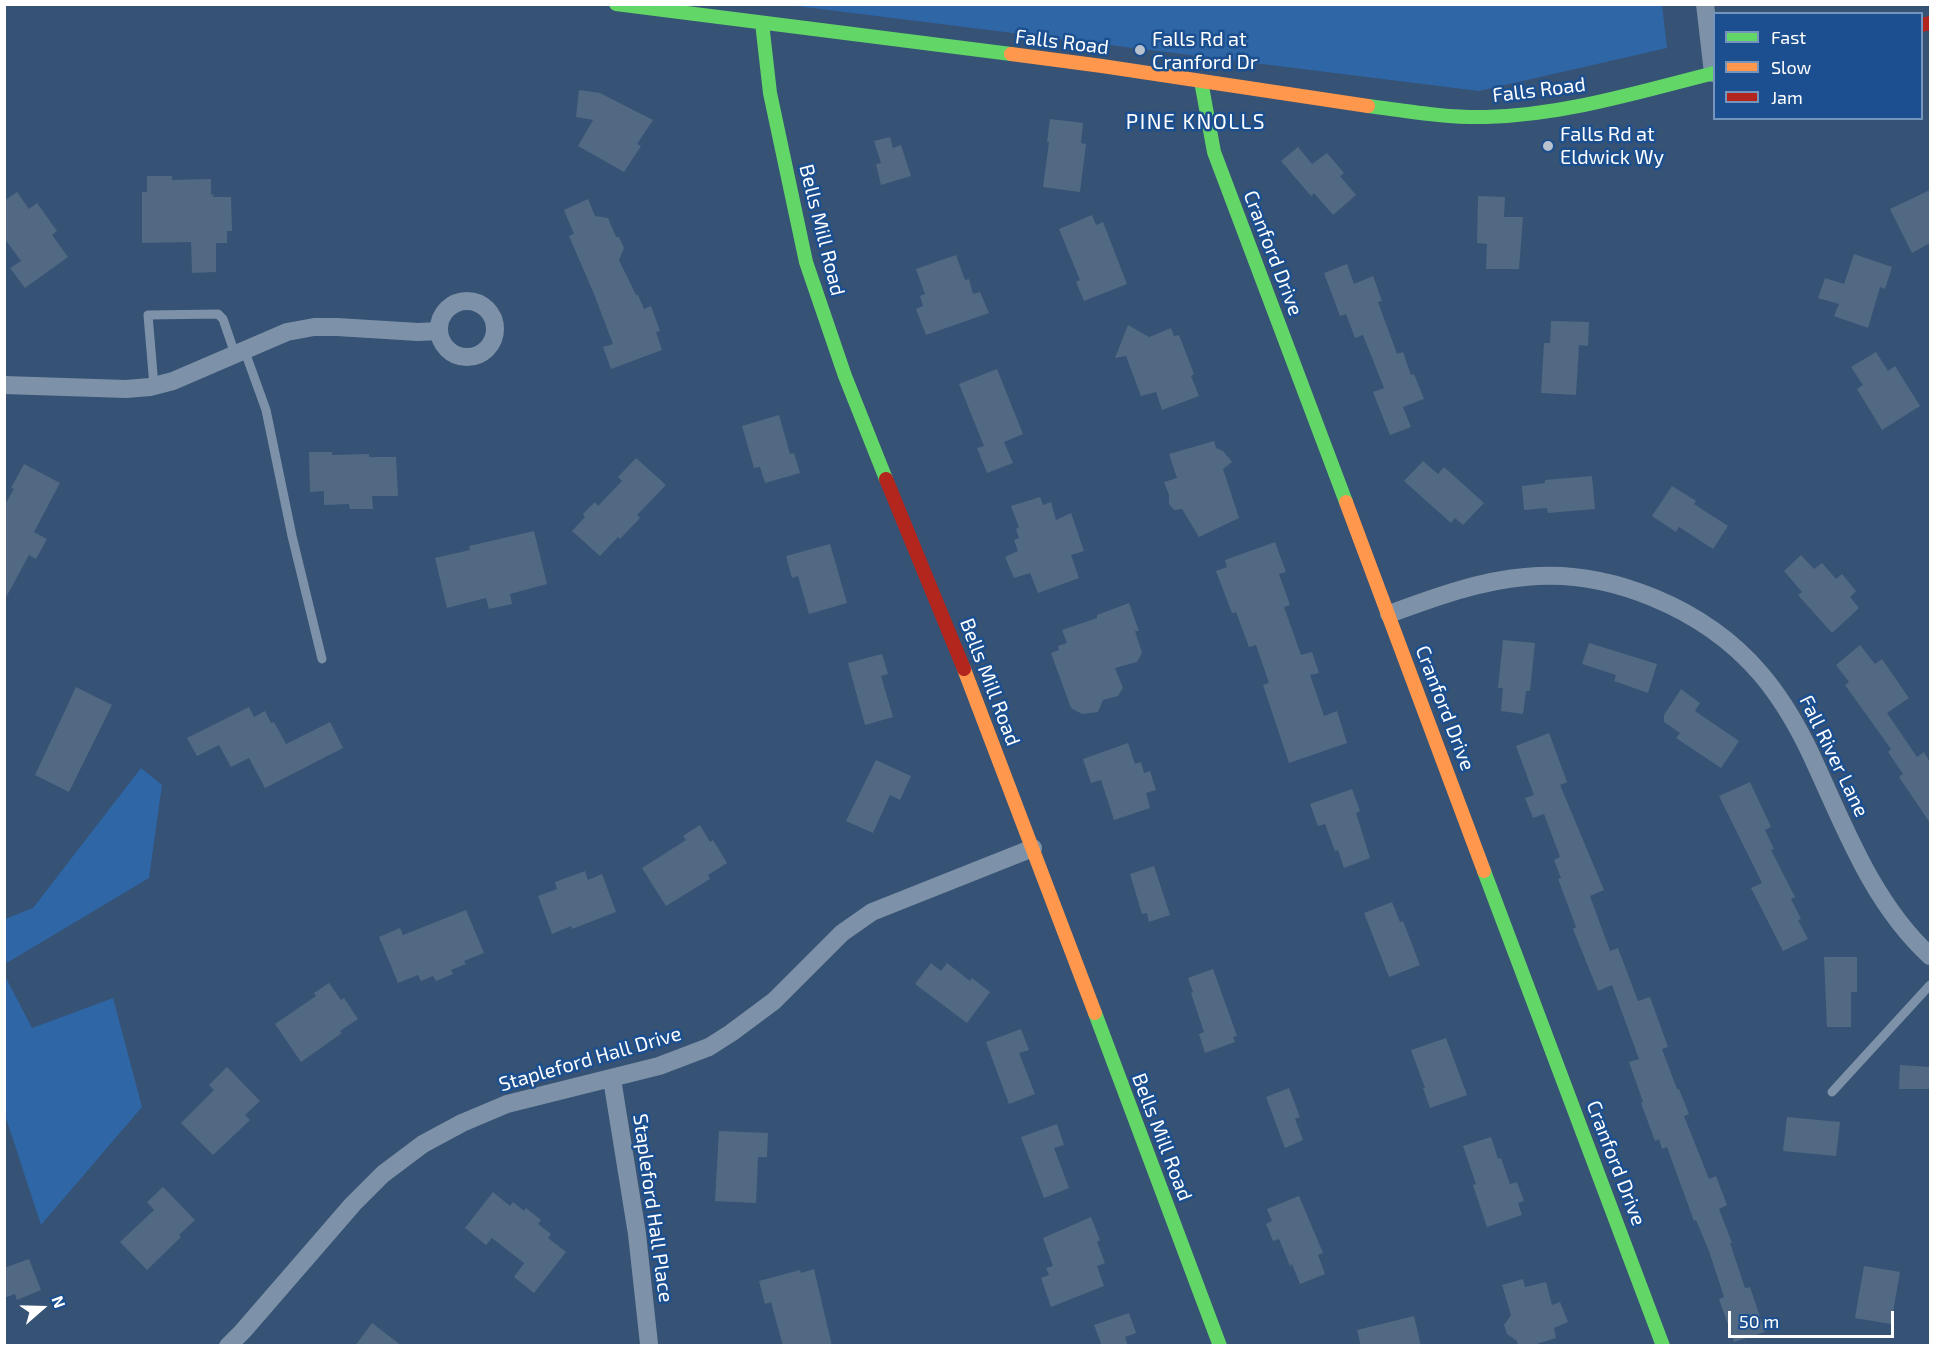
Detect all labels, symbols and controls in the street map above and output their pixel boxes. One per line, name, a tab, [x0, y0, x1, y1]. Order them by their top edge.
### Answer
legend	[1713, 12, 1923, 120]
street label: Falls Road	[1014, 24, 1110, 60]
text: Fast	[1771, 26, 1806, 48]
place label: Falls Rd at Cranford Dr	[1152, 27, 1258, 74]
marker: Falls Rd at Cranford Dr	[1133, 43, 1147, 57]
text: Slow	[1771, 56, 1811, 78]
street label: Falls Road	[1491, 72, 1587, 108]
text: Jam	[1771, 86, 1803, 108]
district label: PINE KNOLLS	[1126, 109, 1266, 135]
place label: Falls Rd at Eldwick Wy	[1560, 122, 1664, 169]
marker: Falls Rd at Eldwick Wy	[1541, 139, 1555, 153]
street label: Bells Mill Road	[794, 162, 850, 298]
street label: Cranford Drive	[1238, 187, 1308, 319]
street label: Bells Mill Road	[955, 615, 1025, 749]
street label: Cranford Drive	[1410, 642, 1480, 774]
street label: Fall River Lane	[1794, 691, 1874, 821]
street label: Stapleford Hall Drive	[496, 1021, 684, 1097]
street label: Bells Mill Road	[1127, 1070, 1197, 1204]
street label: Cranford Drive	[1581, 1097, 1651, 1229]
street label: Stapleford Hall Place	[628, 1112, 678, 1304]
north arrow	[12, 1278, 72, 1338]
text: N	[48, 1293, 70, 1310]
scale bar	[1731, 1299, 1898, 1337]
text: 50 m	[1739, 1310, 1779, 1332]

